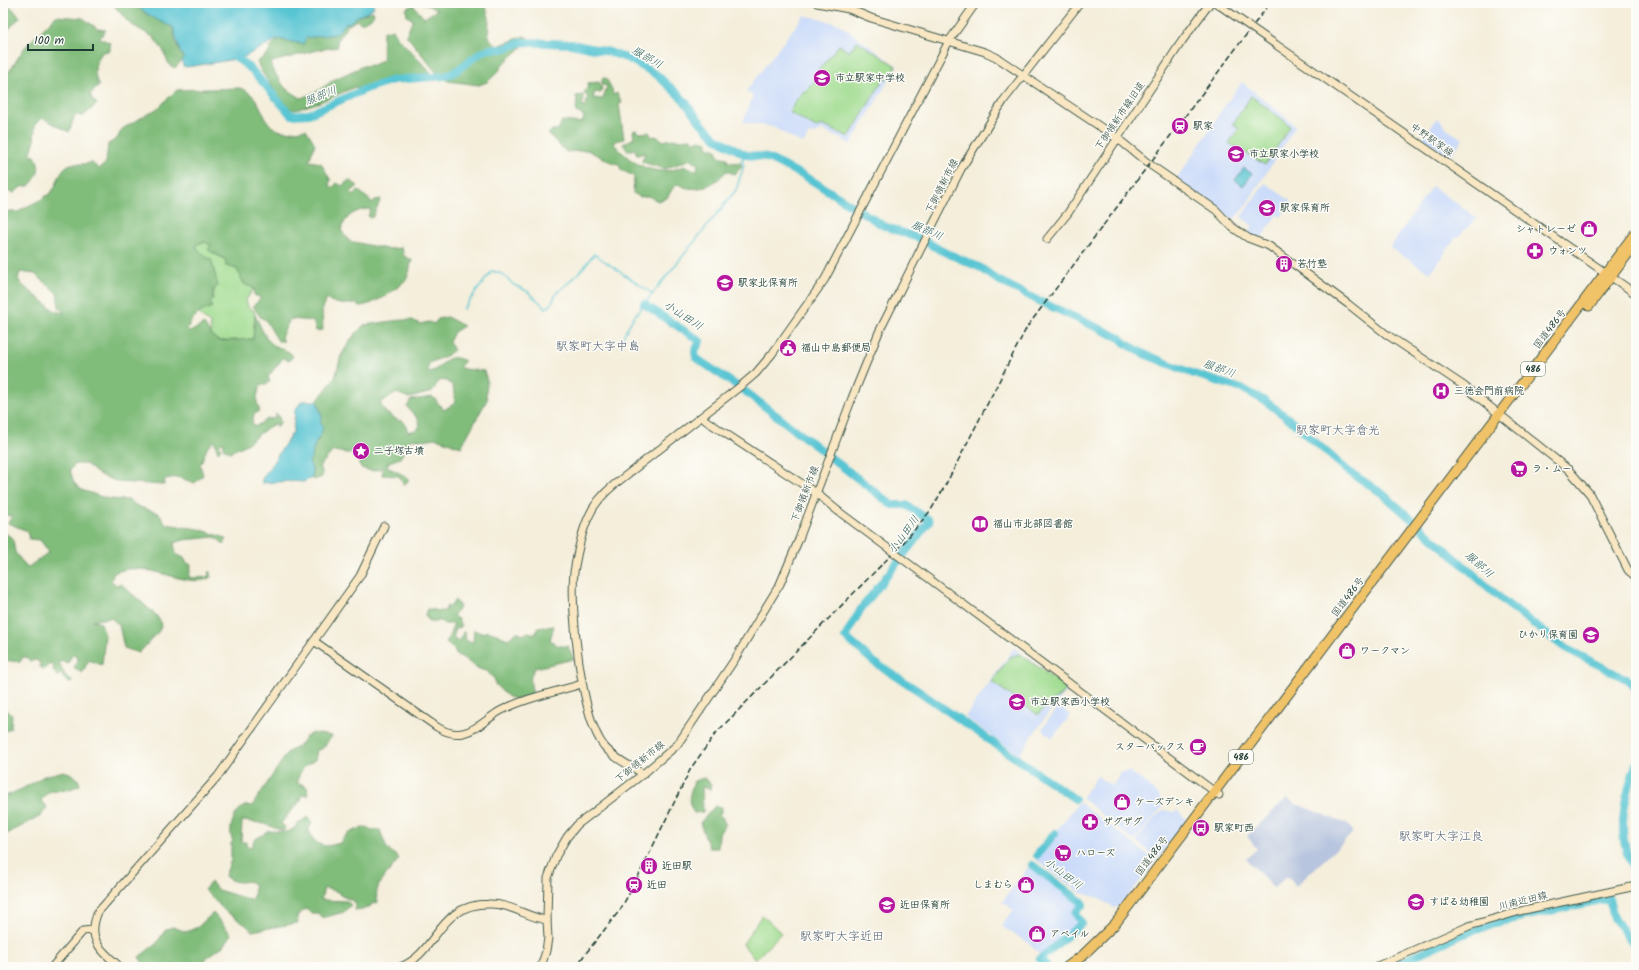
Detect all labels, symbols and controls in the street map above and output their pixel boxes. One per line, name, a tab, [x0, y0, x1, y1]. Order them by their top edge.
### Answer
scale bar	[28, 26, 93, 52]
text: 100 m	[34, 31, 65, 50]
water label: 服部川	[628, 42, 666, 74]
school or university icon: 市立駅家中学校	[812, 68, 832, 88]
place label: 市立駅家中学校	[835, 70, 905, 86]
street label: 下御領新市線旧道	[1091, 78, 1149, 154]
water label: 服部川	[302, 81, 340, 111]
station icon: 駅家	[1170, 116, 1190, 136]
place label: 駅家	[1193, 118, 1213, 134]
street label: 中野駅家線	[1407, 119, 1457, 161]
school or university icon: 市立駅家小学校	[1226, 144, 1246, 164]
place label: 市立駅家小学校	[1249, 146, 1319, 162]
street label: 下御領新市線	[921, 156, 963, 216]
school or university icon: 駅家保育所	[1257, 198, 1277, 218]
place label: 駅家保育所	[1280, 200, 1330, 216]
water label: 服部川	[908, 216, 946, 246]
shop icon: シャトレーゼ	[1579, 219, 1599, 239]
place label: シャトレーゼ	[1516, 221, 1576, 237]
pharmacy icon: ウォンツ	[1525, 241, 1545, 261]
place label: ウォンツ	[1548, 243, 1587, 259]
building icon: 若竹塾	[1274, 254, 1294, 274]
place label: 若竹塾	[1297, 256, 1327, 272]
school or university icon: 駅家北保育所	[715, 273, 735, 293]
place label: 駅家北保育所	[738, 275, 798, 291]
water label: 小山田川	[660, 296, 706, 336]
street label: 国道486号	[1529, 305, 1571, 353]
district label: 駅家町大字中島	[556, 337, 640, 356]
public building icon: 福山中島郵便局	[778, 338, 798, 358]
place label: 福山中島郵便局	[801, 340, 871, 356]
water label: 服部川	[1200, 355, 1238, 383]
road number: 486	[1521, 362, 1545, 376]
hospital icon: 三徳会門前病院	[1431, 381, 1451, 401]
place label: 三徳会門前病院	[1454, 383, 1524, 399]
district label: 駅家町大字倉光	[1296, 421, 1380, 440]
place icon: 二子塚古墳	[351, 441, 371, 461]
place label: 二子塚古墳	[374, 443, 424, 459]
supermarket icon: ラ・ムー	[1509, 459, 1529, 479]
place label: ラ・ムー	[1532, 461, 1572, 477]
street label: 下御領新市線	[787, 463, 823, 525]
water label: 小山田川	[884, 512, 924, 558]
library icon: 福山市北部図書館	[970, 514, 990, 534]
place label: 福山市北部図書館	[993, 516, 1073, 532]
water label: 服部川	[1461, 547, 1497, 583]
street label: 国道486号	[1327, 573, 1369, 621]
school or university icon: ひかり保育園	[1581, 625, 1601, 645]
place label: ひかり保育園	[1518, 627, 1578, 643]
shop icon: ワークマン	[1337, 641, 1357, 661]
place label: ワークマン	[1360, 643, 1410, 659]
school or university icon: 市立駅家西小学校	[1007, 692, 1027, 712]
place label: 市立駅家西小学校	[1030, 694, 1110, 710]
street label: 下御領新市線	[612, 737, 668, 787]
cafe icon: スターバックス	[1188, 737, 1208, 757]
place label: スターバックス	[1115, 739, 1185, 755]
road number: 486	[1229, 750, 1253, 764]
shop icon: ケーズデンキ	[1112, 792, 1132, 812]
place label: ケーズデンキ	[1135, 794, 1194, 810]
pharmacy icon: ザグザグ	[1080, 812, 1100, 832]
place label: ザグザグ	[1103, 814, 1143, 830]
bus stop icon: 駅家町西	[1191, 818, 1211, 838]
place label: 駅家町西	[1214, 820, 1254, 836]
district label: 駅家町大字江良	[1399, 827, 1483, 846]
street label: 国道486号	[1131, 832, 1173, 880]
supermarket icon: ハローズ	[1053, 843, 1073, 863]
place label: ハローズ	[1076, 845, 1115, 861]
water label: 小山田川	[1040, 854, 1086, 894]
building icon: 近田駅	[639, 856, 659, 876]
place label: 近田駅	[662, 858, 692, 874]
station icon: 近田	[624, 875, 644, 895]
shop icon: しまむら	[1016, 875, 1036, 895]
place label: 近田	[647, 877, 667, 893]
place label: しまむら	[973, 877, 1013, 893]
street label: 川南近田線	[1497, 887, 1549, 915]
school or university icon: すばる幼稚園	[1406, 892, 1426, 912]
place label: すばる幼稚園	[1429, 894, 1489, 910]
school or university icon: 近田保育所	[877, 895, 897, 915]
place label: 近田保育所	[900, 897, 950, 913]
shop icon: アベイル	[1027, 924, 1047, 944]
place label: アベイル	[1050, 926, 1090, 942]
district label: 駅家町大字近田	[800, 927, 884, 946]

